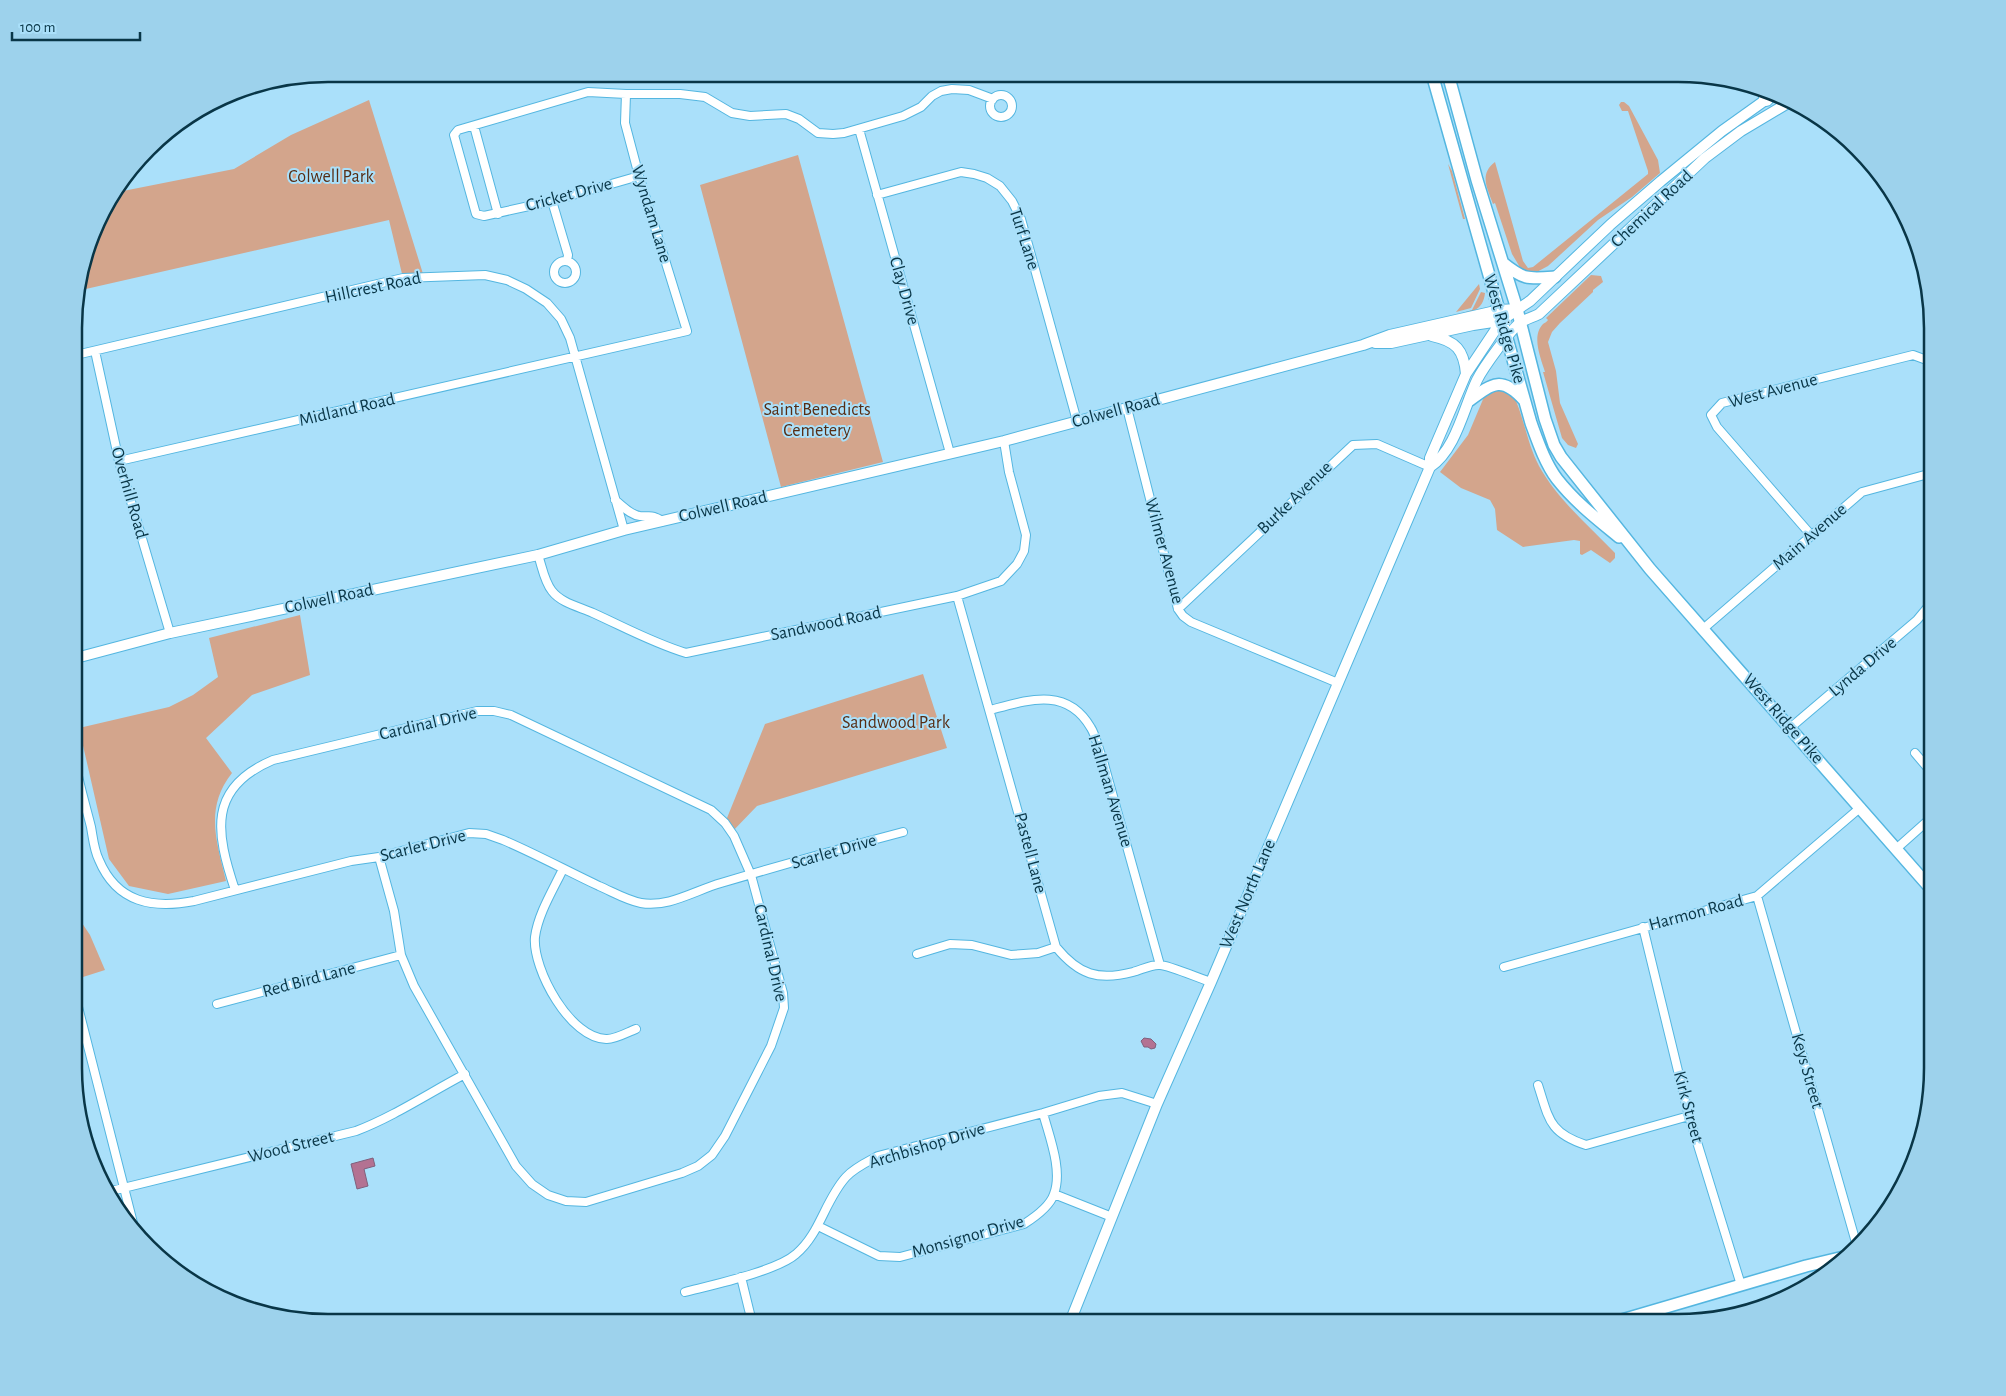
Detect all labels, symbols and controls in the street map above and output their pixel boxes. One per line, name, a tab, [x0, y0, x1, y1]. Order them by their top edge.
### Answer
scale bar	[12, 10, 140, 42]
text: 100 m	[20, 20, 55, 35]
street label: Wyndam Lane	[628, 163, 674, 265]
street label: Chemical Road	[1608, 167, 1696, 251]
park label: Colwell Park	[288, 168, 374, 186]
street label: Cricket Drive	[524, 175, 614, 215]
street label: Turf Lane	[1006, 206, 1042, 272]
street label: Clay Drive	[886, 255, 922, 327]
street label: Hillcrest Road	[323, 269, 423, 307]
street label: West Ridge Pike	[1480, 272, 1528, 386]
street label: West Avenue	[1727, 370, 1819, 412]
street label: Midland Road	[297, 390, 397, 430]
street label: Colwell Road	[1070, 391, 1162, 431]
park label: Saint Benedicts Cemetery	[763, 401, 871, 440]
street label: Overhill Road	[107, 445, 151, 541]
street label: Burke Avenue	[1254, 458, 1336, 538]
street label: Colwell Road	[677, 488, 769, 526]
street label: Wilmer Avenue	[1141, 496, 1187, 606]
street label: Main Avenue	[1770, 500, 1850, 574]
street label: Colwell Road	[283, 581, 375, 617]
street label: Sandwood Road	[769, 603, 883, 645]
street label: Lynda Drive	[1826, 634, 1900, 700]
street label: West Ridge Pike	[1739, 671, 1827, 767]
street label: Cardinal Drive	[378, 704, 478, 744]
park label: Sandwood Park	[842, 714, 951, 732]
street label: Hallman Avenue	[1084, 733, 1136, 849]
street label: Pastell Lane	[1011, 811, 1049, 895]
street label: Scarlet Drive	[378, 827, 468, 865]
street label: Scarlet Drive	[789, 831, 879, 873]
street label: West North Lane	[1217, 837, 1279, 951]
street label: Harmon Road	[1647, 892, 1745, 934]
street label: Cardinal Drive	[750, 903, 790, 1003]
street label: Red Bird Lane	[261, 959, 357, 1001]
street label: Keys Street	[1788, 1031, 1826, 1111]
street label: Kirk Street	[1670, 1069, 1706, 1145]
street label: Archbishop Drive	[867, 1120, 987, 1172]
street label: Wood Street	[246, 1128, 336, 1166]
street label: Monsignor Drive	[910, 1212, 1026, 1262]

